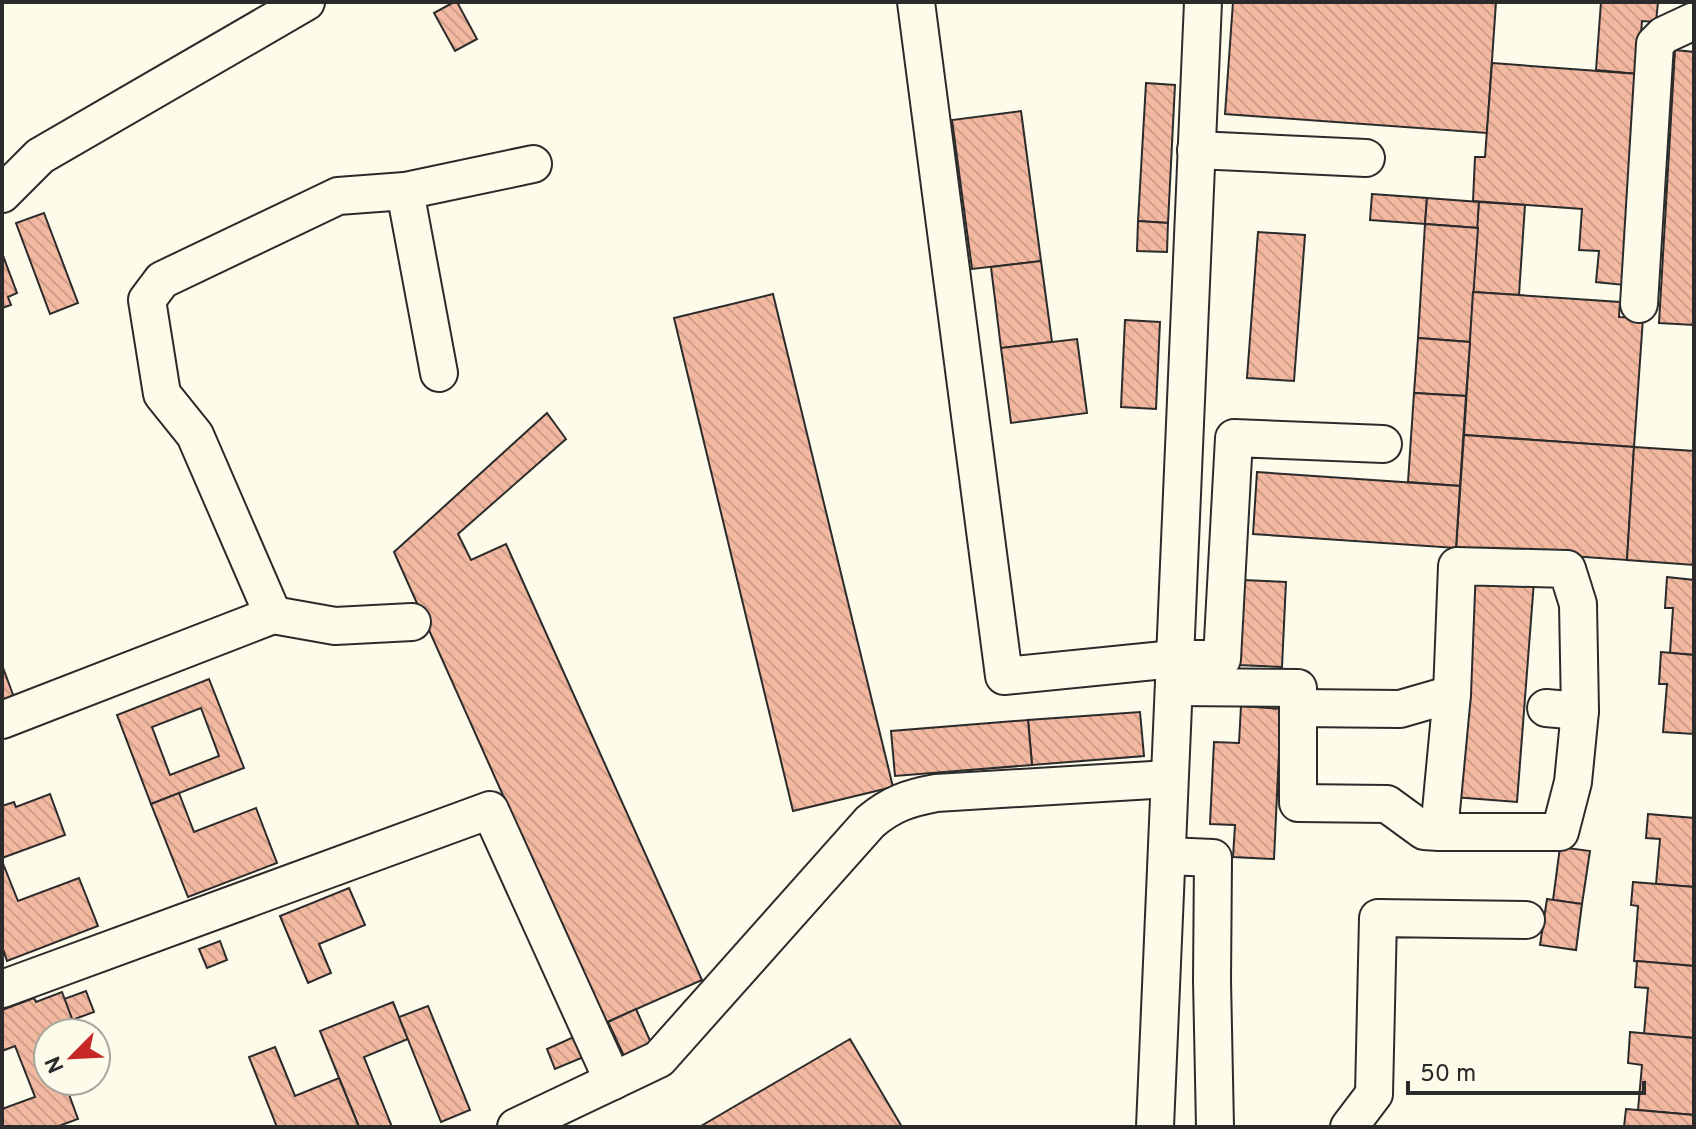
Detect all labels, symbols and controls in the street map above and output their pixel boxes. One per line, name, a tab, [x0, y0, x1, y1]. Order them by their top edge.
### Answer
north arrow	[32, 1017, 112, 1097]
scale bar	[1408, 1045, 1644, 1095]
text: N	[40, 1051, 72, 1077]
text: 50 m	[1420, 1060, 1476, 1090]

